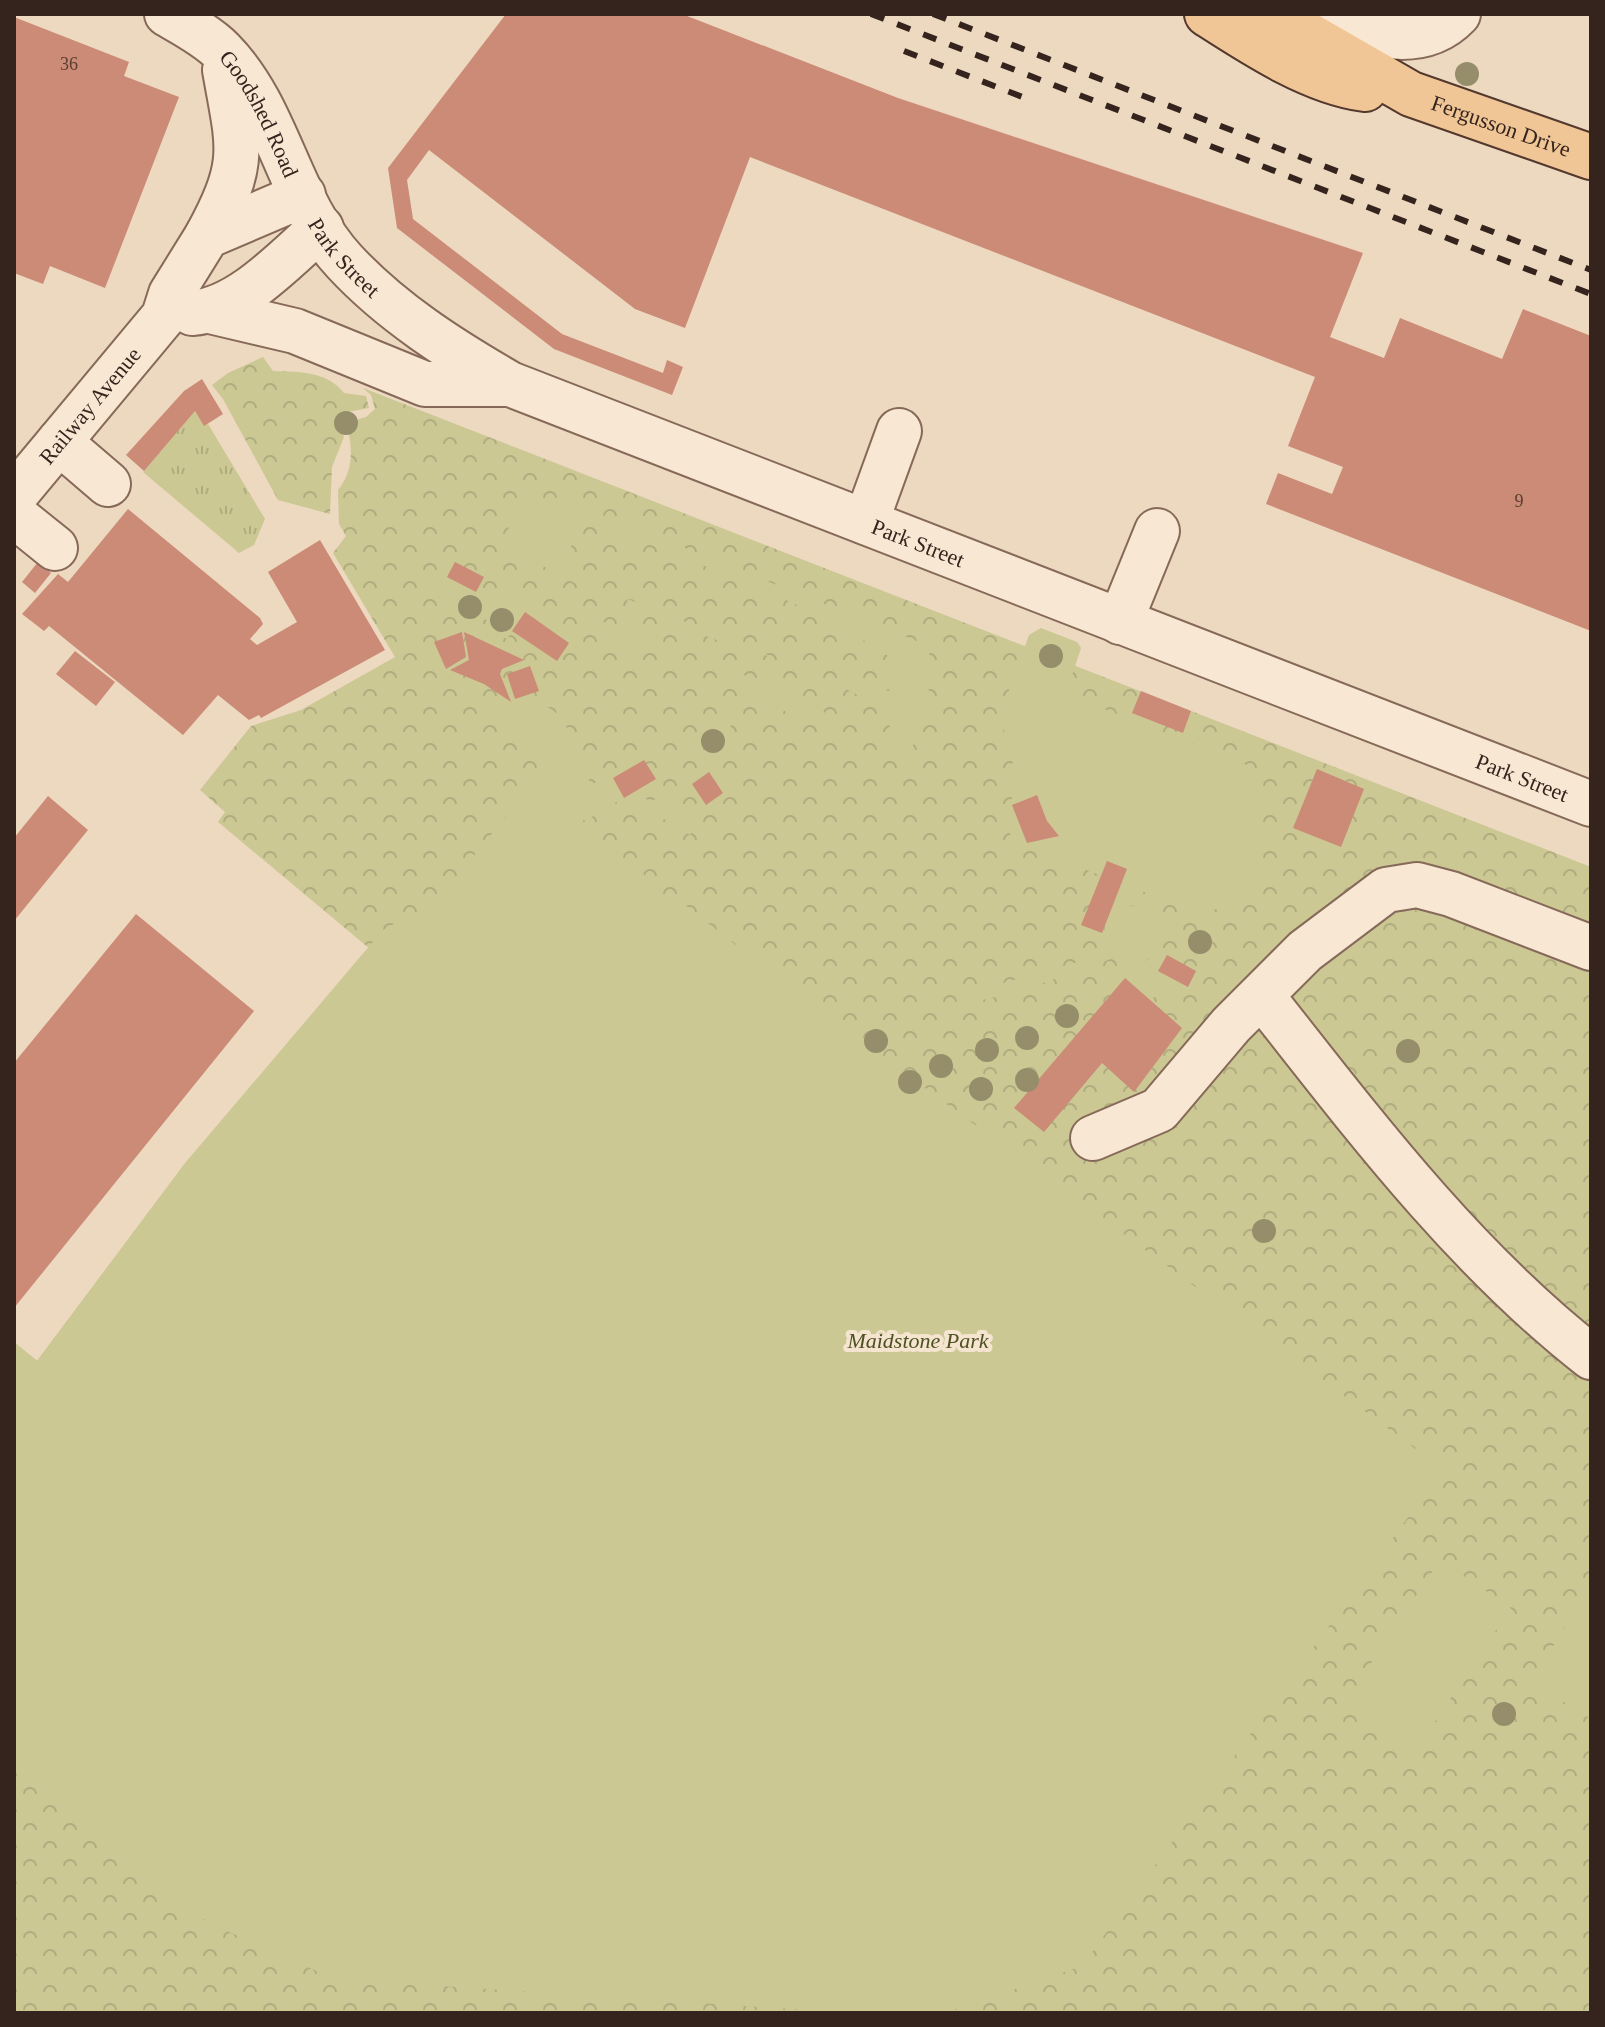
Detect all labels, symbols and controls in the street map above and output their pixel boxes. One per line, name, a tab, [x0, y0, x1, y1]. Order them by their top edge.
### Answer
street label: Goodshed Road	[214, 45, 304, 181]
house number: 36	[60, 54, 78, 74]
street label: Fergusson Drive	[1428, 90, 1574, 162]
street label: Park Street	[303, 213, 385, 303]
street label: Railway Avenue	[34, 342, 146, 469]
house number: 9	[1515, 491, 1524, 511]
street label: Park Street	[868, 514, 968, 572]
street label: Park Street	[1472, 749, 1572, 807]
park label: Maidstone Park	[846, 1328, 990, 1353]

